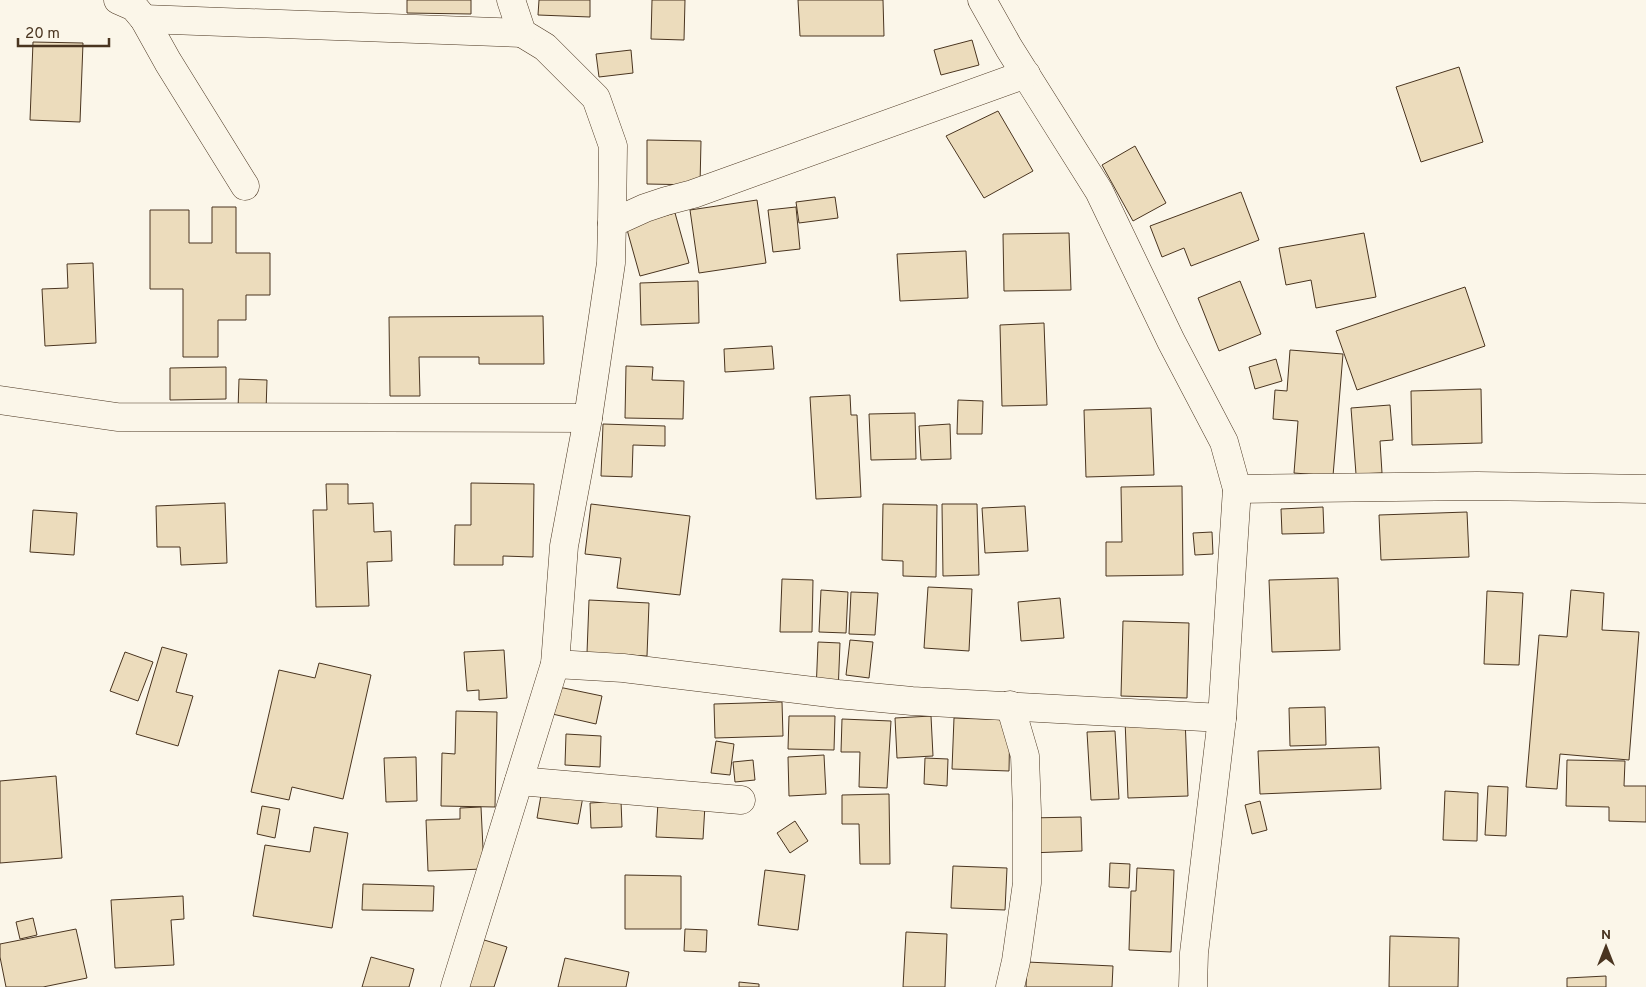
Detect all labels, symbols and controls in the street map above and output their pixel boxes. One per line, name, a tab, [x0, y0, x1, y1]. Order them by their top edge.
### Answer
scale bar	[18, 15, 109, 47]
text: 20 m	[25, 25, 60, 44]
north arrow	[1581, 922, 1631, 972]
text: N	[1601, 927, 1611, 944]

